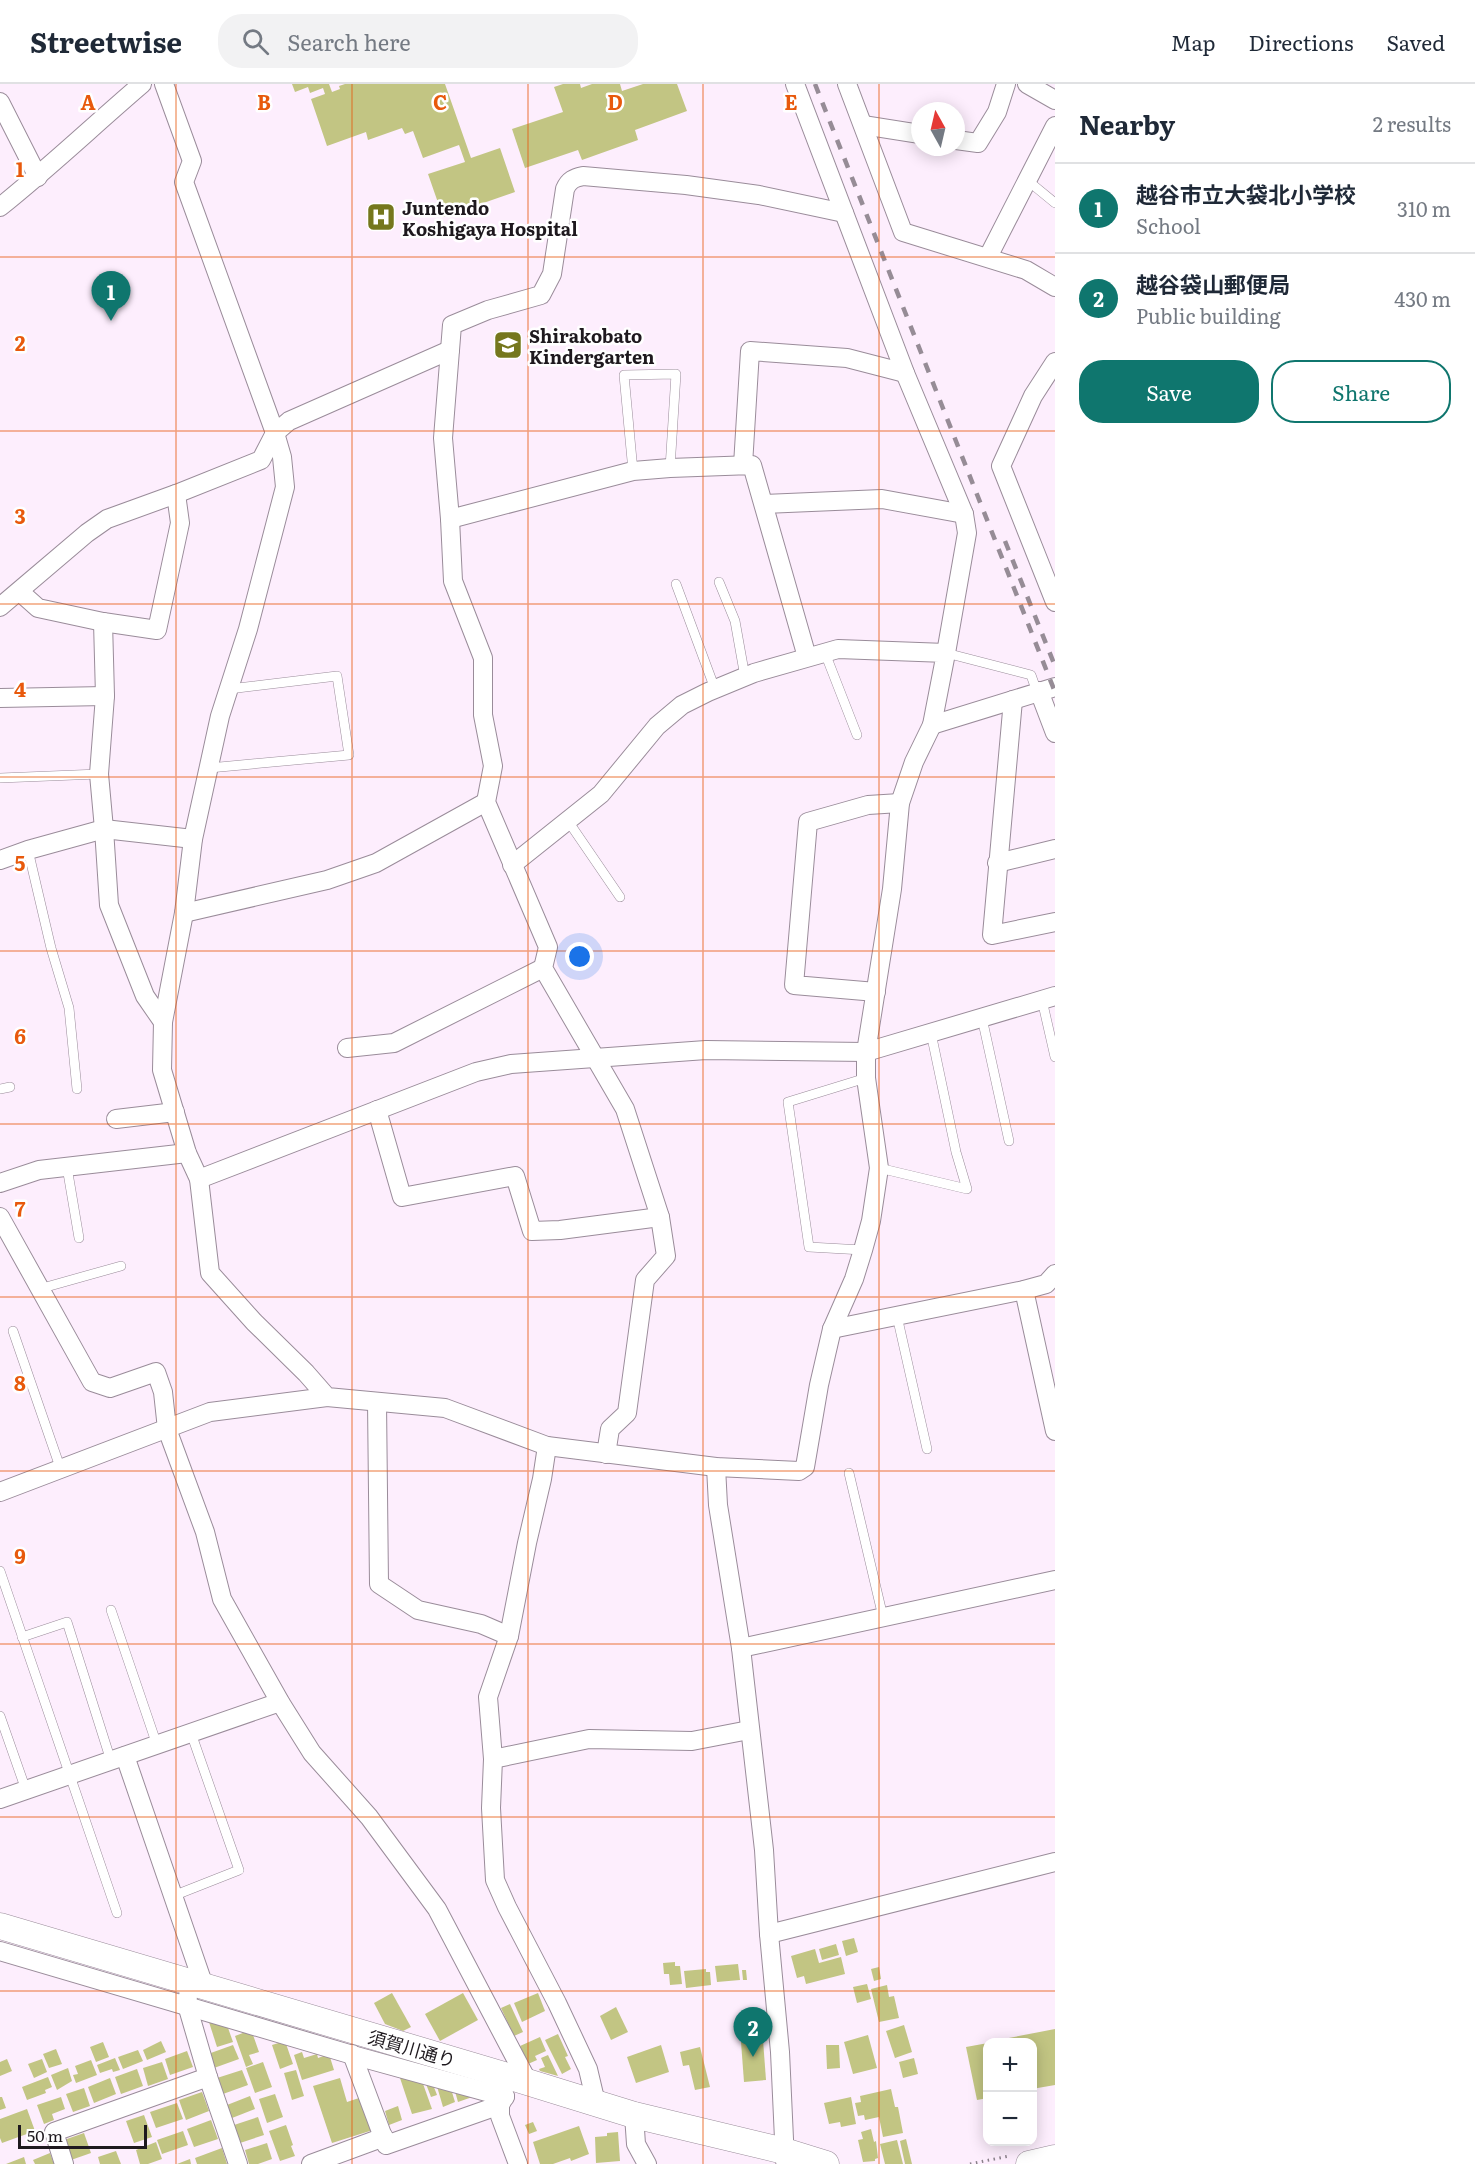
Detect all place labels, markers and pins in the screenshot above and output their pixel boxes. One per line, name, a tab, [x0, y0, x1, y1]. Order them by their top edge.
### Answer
place label: Juntendo Koshigaya Hospital	[402, 194, 578, 242]
hospital icon: Juntendo Koshigaya Hospital	[365, 201, 397, 233]
pin: 1	[92, 272, 130, 321]
place label: Shirakobato Kindergarten	[529, 322, 655, 370]
school or university icon: Shirakobato Kindergarten	[492, 329, 524, 361]
pin: 2	[734, 2008, 772, 2057]

